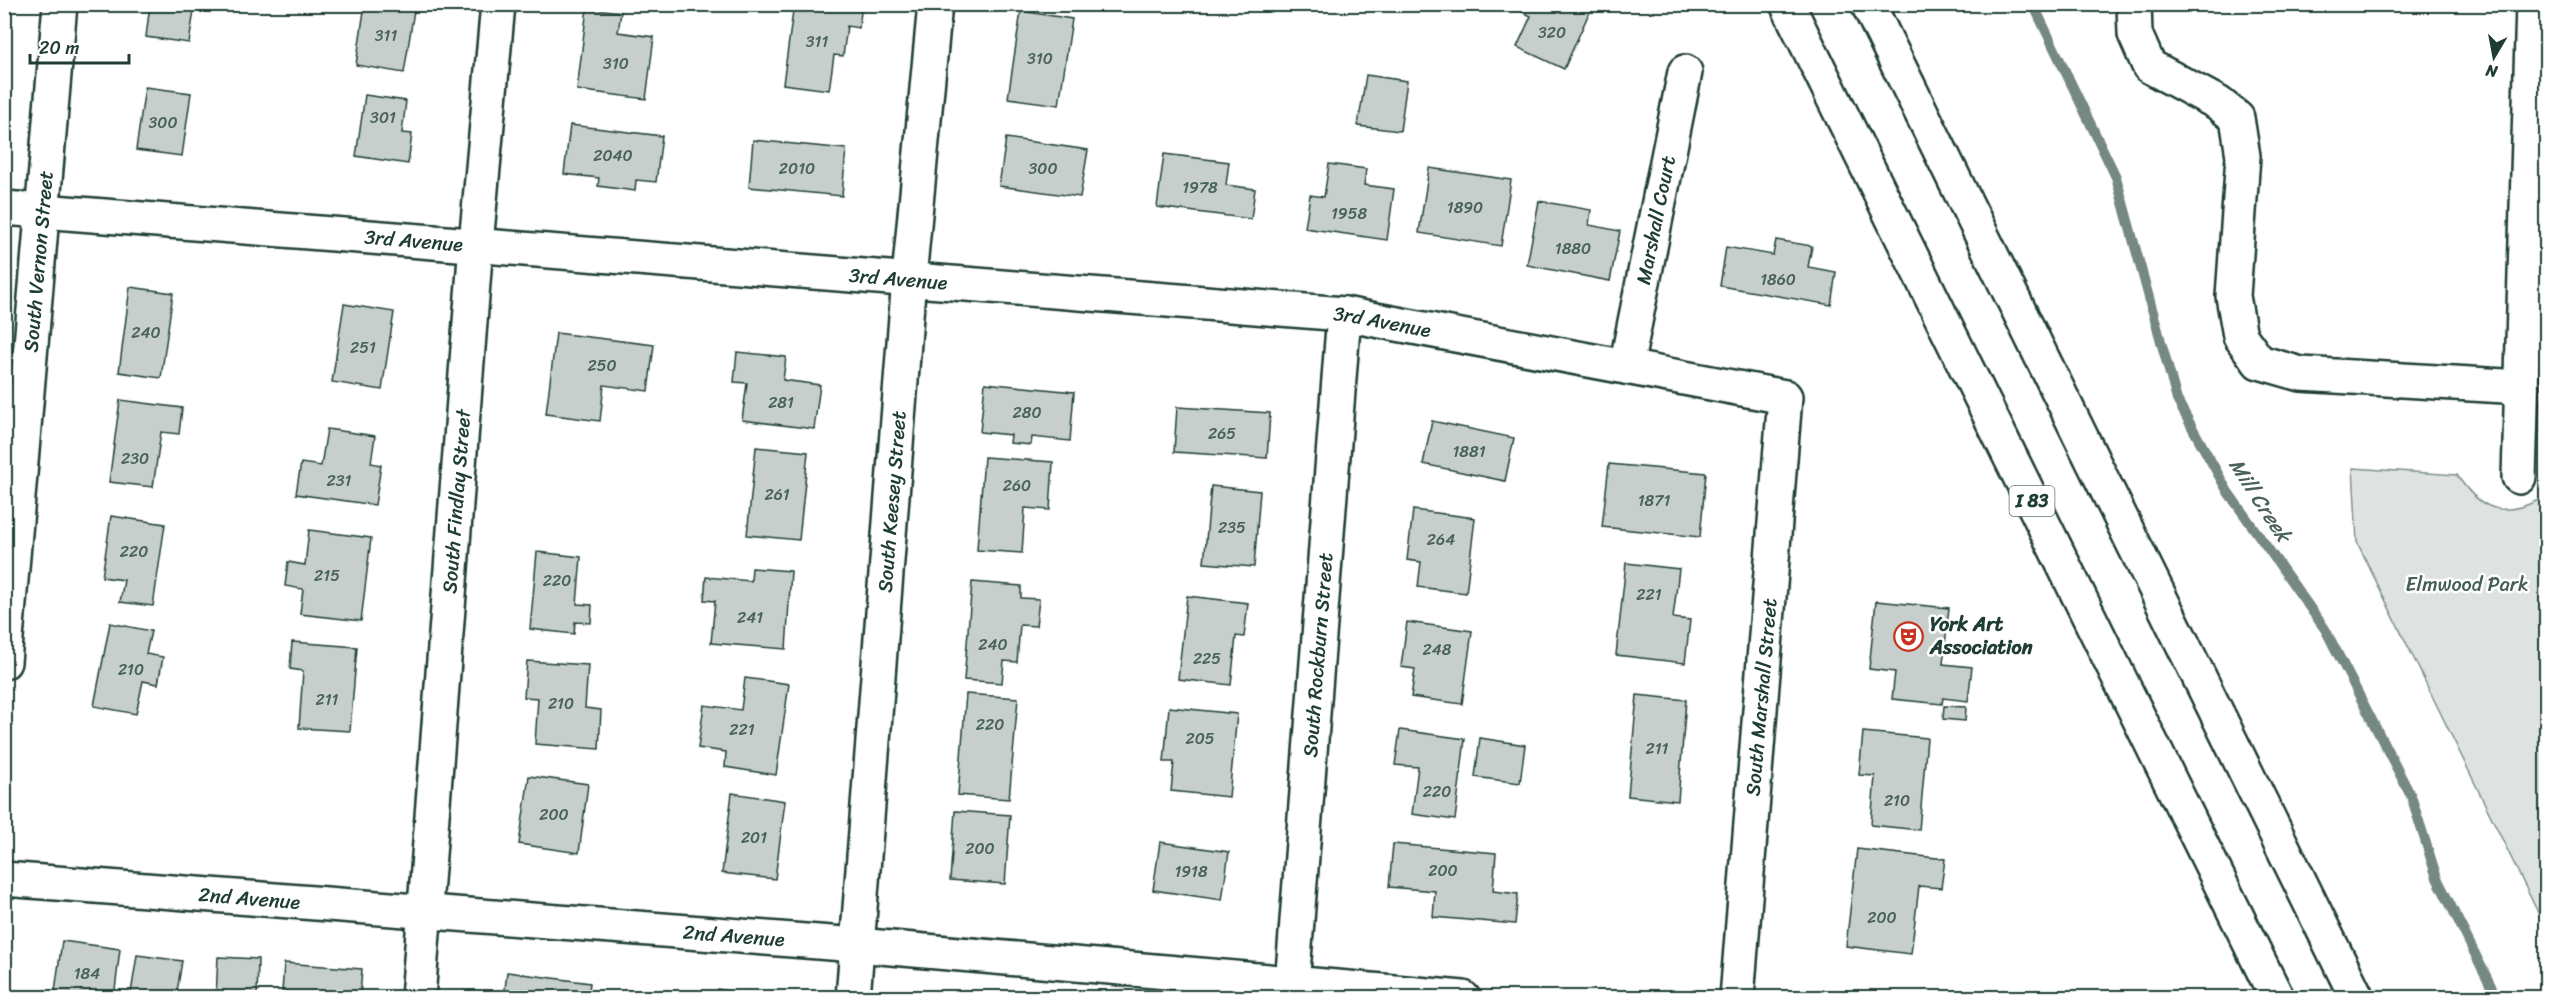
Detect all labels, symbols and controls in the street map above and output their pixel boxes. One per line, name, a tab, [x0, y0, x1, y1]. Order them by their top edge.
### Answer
house number: 320	[1538, 18, 1566, 47]
house number: 311	[375, 21, 397, 50]
scale bar	[30, 27, 129, 65]
house number: 311	[806, 27, 828, 56]
north arrow	[2464, 27, 2524, 87]
text: 20 m	[39, 32, 79, 64]
house number: 310	[1027, 44, 1053, 73]
house number: 310	[603, 49, 629, 78]
text: N	[2483, 56, 2500, 87]
house number: 301	[370, 103, 396, 132]
house number: 300	[148, 108, 178, 137]
house number: 2040	[593, 141, 633, 170]
street label: Marshall Court	[1626, 152, 1686, 288]
house number: 2010	[779, 154, 815, 183]
house number: 300	[1028, 154, 1058, 183]
street label: South Vernon Street	[13, 169, 64, 354]
house number: 1978	[1182, 173, 1218, 202]
house number: 1890	[1447, 193, 1483, 222]
house number: 1958	[1331, 199, 1367, 228]
street label: 3rd Avenue	[363, 220, 465, 262]
house number: 1880	[1555, 234, 1591, 263]
street label: 3rd Avenue	[848, 258, 949, 301]
house number: 1860	[1760, 265, 1796, 294]
street label: 3rd Avenue	[1332, 296, 1434, 348]
house number: 240	[131, 318, 161, 347]
house number: 251	[350, 333, 376, 362]
house number: 250	[587, 351, 617, 380]
house number: 281	[768, 388, 794, 417]
house number: 280	[1013, 398, 1042, 427]
street label: South Findlay Street	[432, 407, 481, 595]
street label: South Keesey Street	[868, 409, 917, 594]
house number: 265	[1208, 419, 1236, 448]
house number: 1881	[1452, 437, 1486, 466]
house number: 230	[121, 444, 149, 473]
water label: Mill Creek	[2218, 450, 2303, 552]
house number: 231	[327, 466, 352, 495]
house number: 260	[1003, 471, 1031, 500]
house number: 261	[764, 480, 790, 509]
house number: 1871	[1638, 486, 1670, 515]
road number: I 83	[2010, 486, 2054, 516]
house number: 235	[1218, 513, 1246, 542]
house number: 264	[1427, 525, 1455, 554]
house number: 220	[120, 537, 148, 566]
street label: South Rockburn Street	[1293, 551, 1343, 759]
house number: 215	[314, 561, 340, 590]
house number: 220	[543, 566, 571, 595]
park label: Elmwood Park	[2405, 567, 2529, 602]
house number: 221	[1636, 580, 1662, 609]
street label: South Marshall Street	[1735, 596, 1788, 797]
house number: 241	[737, 603, 763, 632]
place label: York Art Association	[1929, 607, 2033, 665]
theatre icon: York Art Association	[1893, 620, 1925, 652]
house number: 240	[978, 630, 1008, 659]
house number: 248	[1423, 635, 1452, 664]
house number: 225	[1193, 644, 1221, 673]
house number: 210	[118, 655, 144, 684]
house number: 211	[316, 685, 339, 714]
house number: 210	[548, 689, 574, 718]
house number: 220	[976, 710, 1004, 739]
house number: 221	[729, 715, 755, 744]
house number: 205	[1185, 724, 1215, 753]
house number: 211	[1646, 734, 1669, 763]
house number: 220	[1423, 777, 1451, 806]
house number: 210	[1884, 786, 1910, 815]
house number: 200	[539, 800, 569, 829]
house number: 201	[741, 823, 767, 852]
house number: 200	[965, 834, 995, 863]
house number: 200	[1428, 856, 1458, 885]
house number: 1918	[1174, 857, 1208, 886]
street label: 2nd Avenue	[197, 877, 302, 920]
house number: 200	[1867, 903, 1897, 932]
street label: 2nd Avenue	[682, 915, 786, 957]
house number: 184	[74, 959, 100, 988]

